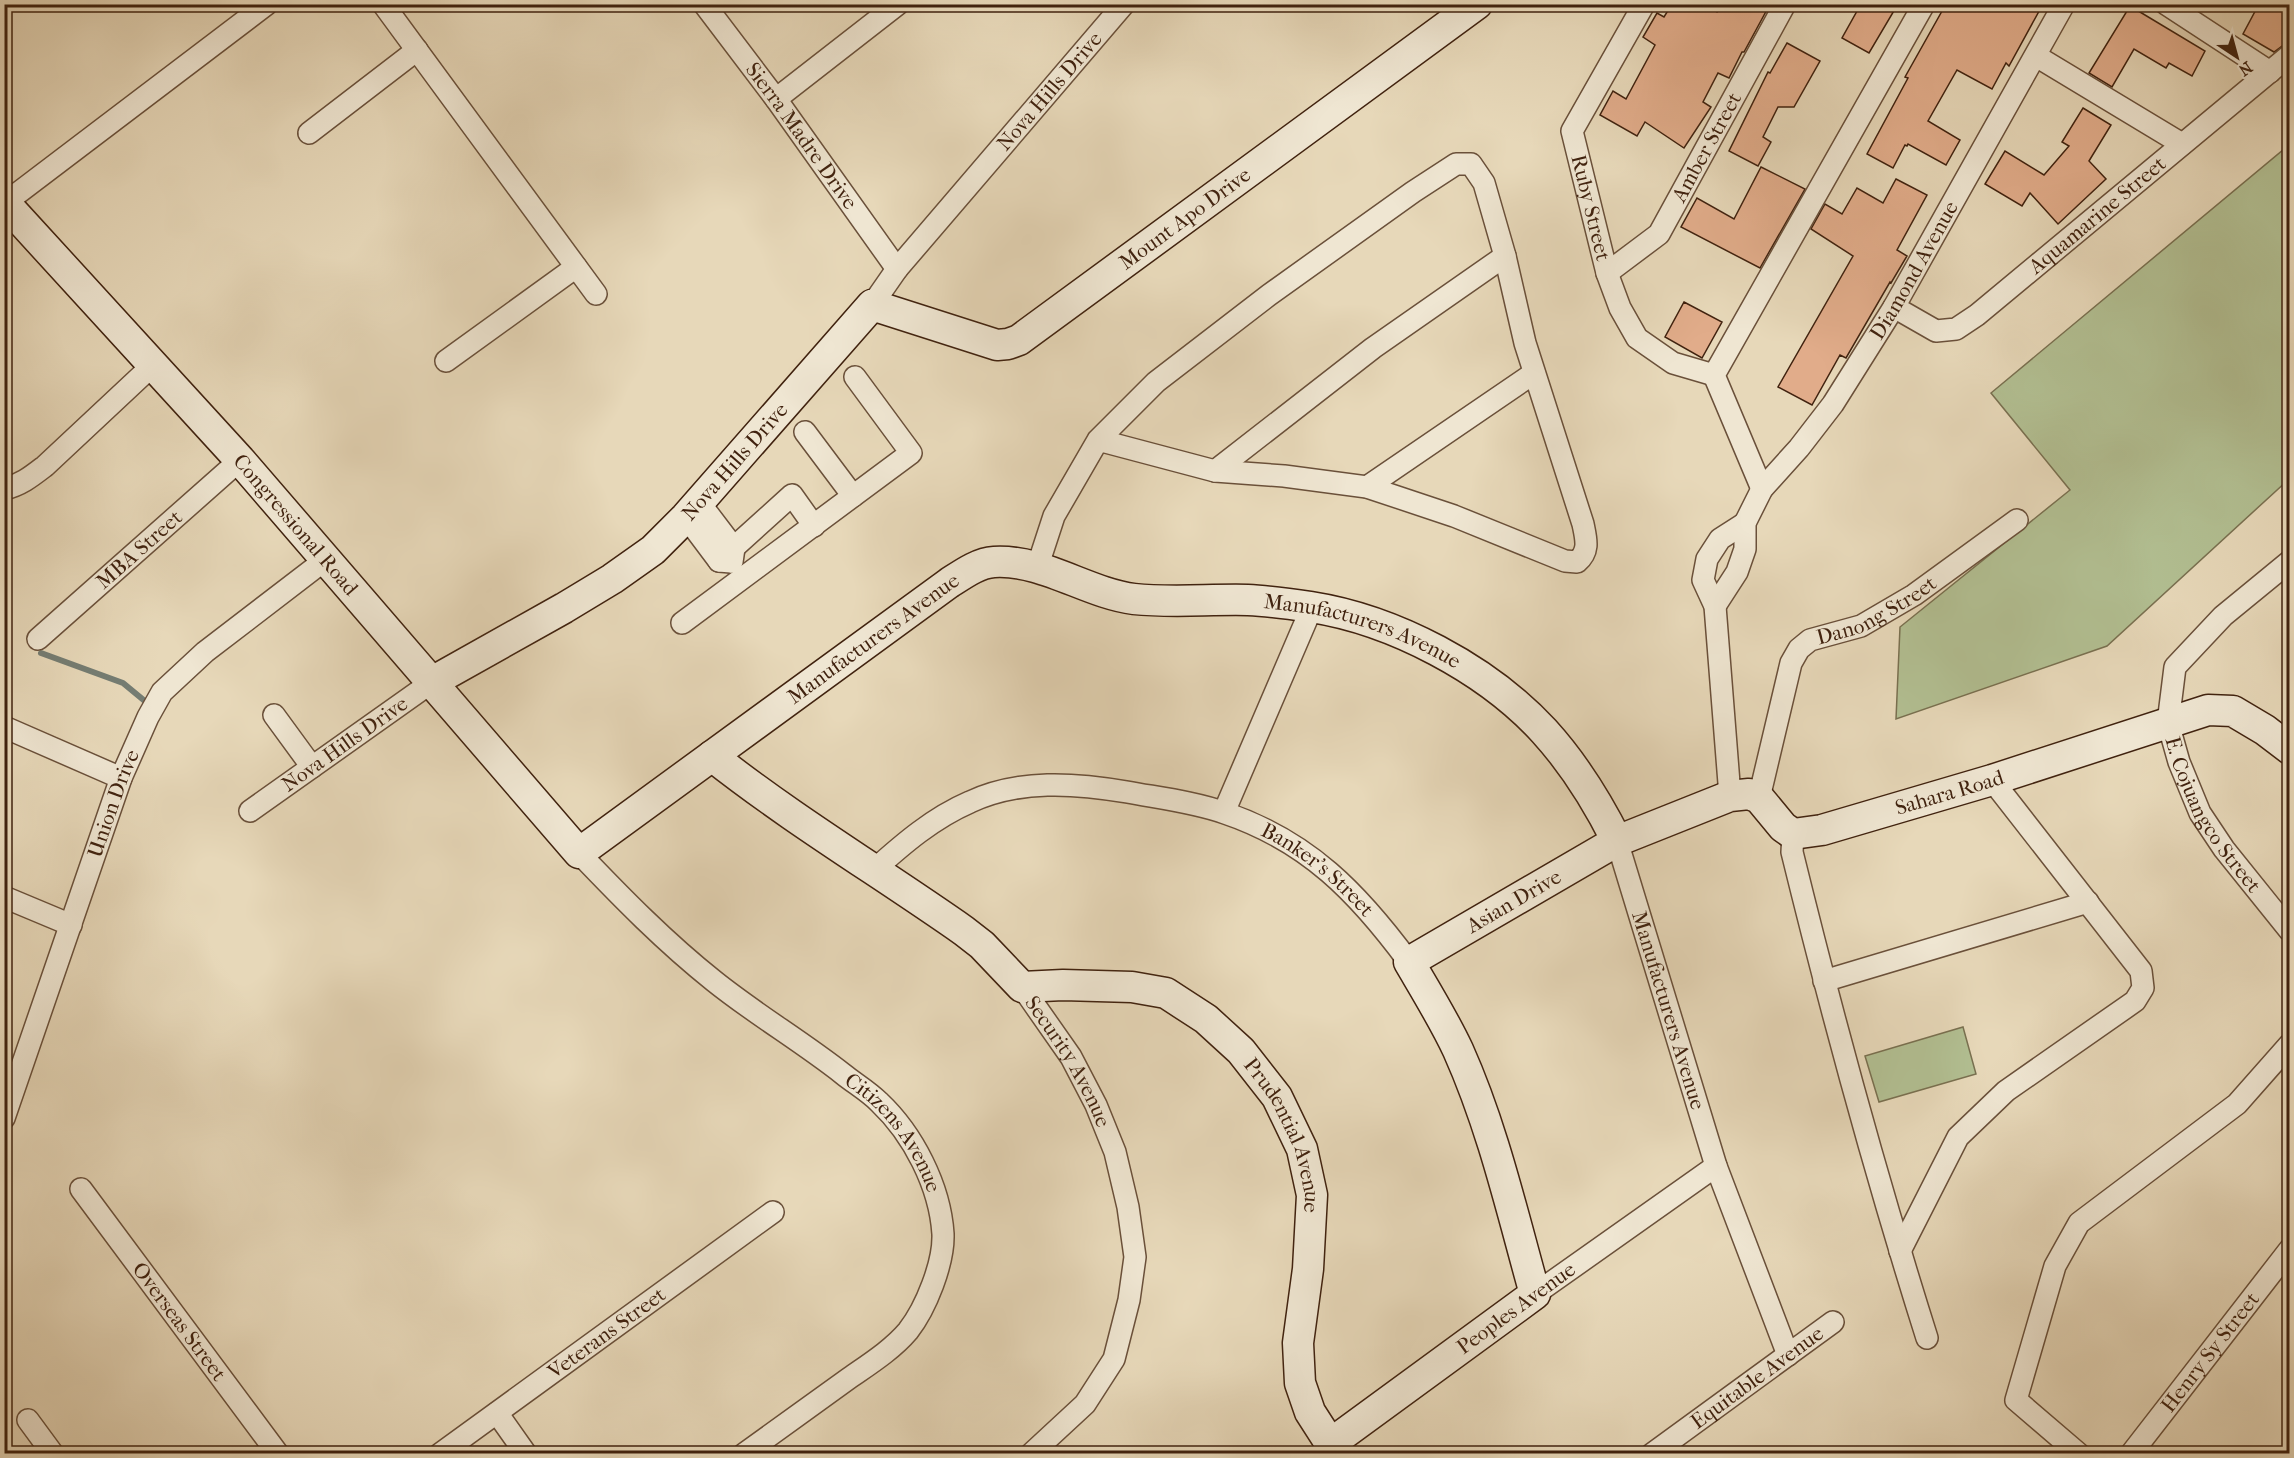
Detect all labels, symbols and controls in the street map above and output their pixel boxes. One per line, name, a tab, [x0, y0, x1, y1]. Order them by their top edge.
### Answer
street label: Nova Hills Drive	[992, 27, 1107, 155]
north arrow	[2207, 27, 2267, 87]
text: N	[2234, 57, 2256, 80]
street label: Sierra Madre Drive	[741, 58, 862, 214]
street label: Amber Street	[1666, 88, 1746, 207]
street label: Aquamarine Street	[2023, 151, 2171, 280]
street label: Ruby Street	[1566, 152, 1616, 264]
street label: Mount Apo Drive	[1114, 162, 1255, 274]
street label: Diamond Avenue	[1865, 197, 1963, 344]
street label: Nova Hills Drive	[677, 398, 793, 525]
street label: Congressional Road	[228, 449, 364, 600]
street label: MBA Street	[91, 505, 187, 594]
street label: Manufacturers Avenue	[783, 568, 963, 709]
street label: Danong Street	[1814, 571, 1941, 650]
street label: Manufacturers Avenue	[1263, 589, 1465, 673]
street label: Nova Hills Drive	[277, 691, 412, 797]
street label: E. Cojuangco Street	[2160, 734, 2266, 897]
street label: Union Drive	[83, 746, 144, 861]
street label: Sahara Road	[1892, 765, 2007, 820]
street label: Banker's Street	[1258, 818, 1379, 921]
street label: Asian Drive	[1461, 864, 1565, 938]
street label: Manufacturers Avenue	[1627, 908, 1710, 1113]
street label: Security Avenue	[1020, 991, 1116, 1130]
street label: Prudential Avenue	[1239, 1053, 1324, 1214]
street label: Citizens Avenue	[840, 1068, 946, 1195]
street label: Overseas Street	[128, 1257, 232, 1386]
street label: Peoples Avenue	[1452, 1257, 1580, 1359]
street label: Veterans Street	[542, 1282, 670, 1384]
street label: Henry Sy Street	[2156, 1287, 2264, 1417]
street label: Equitable Avenue	[1686, 1321, 1828, 1434]

